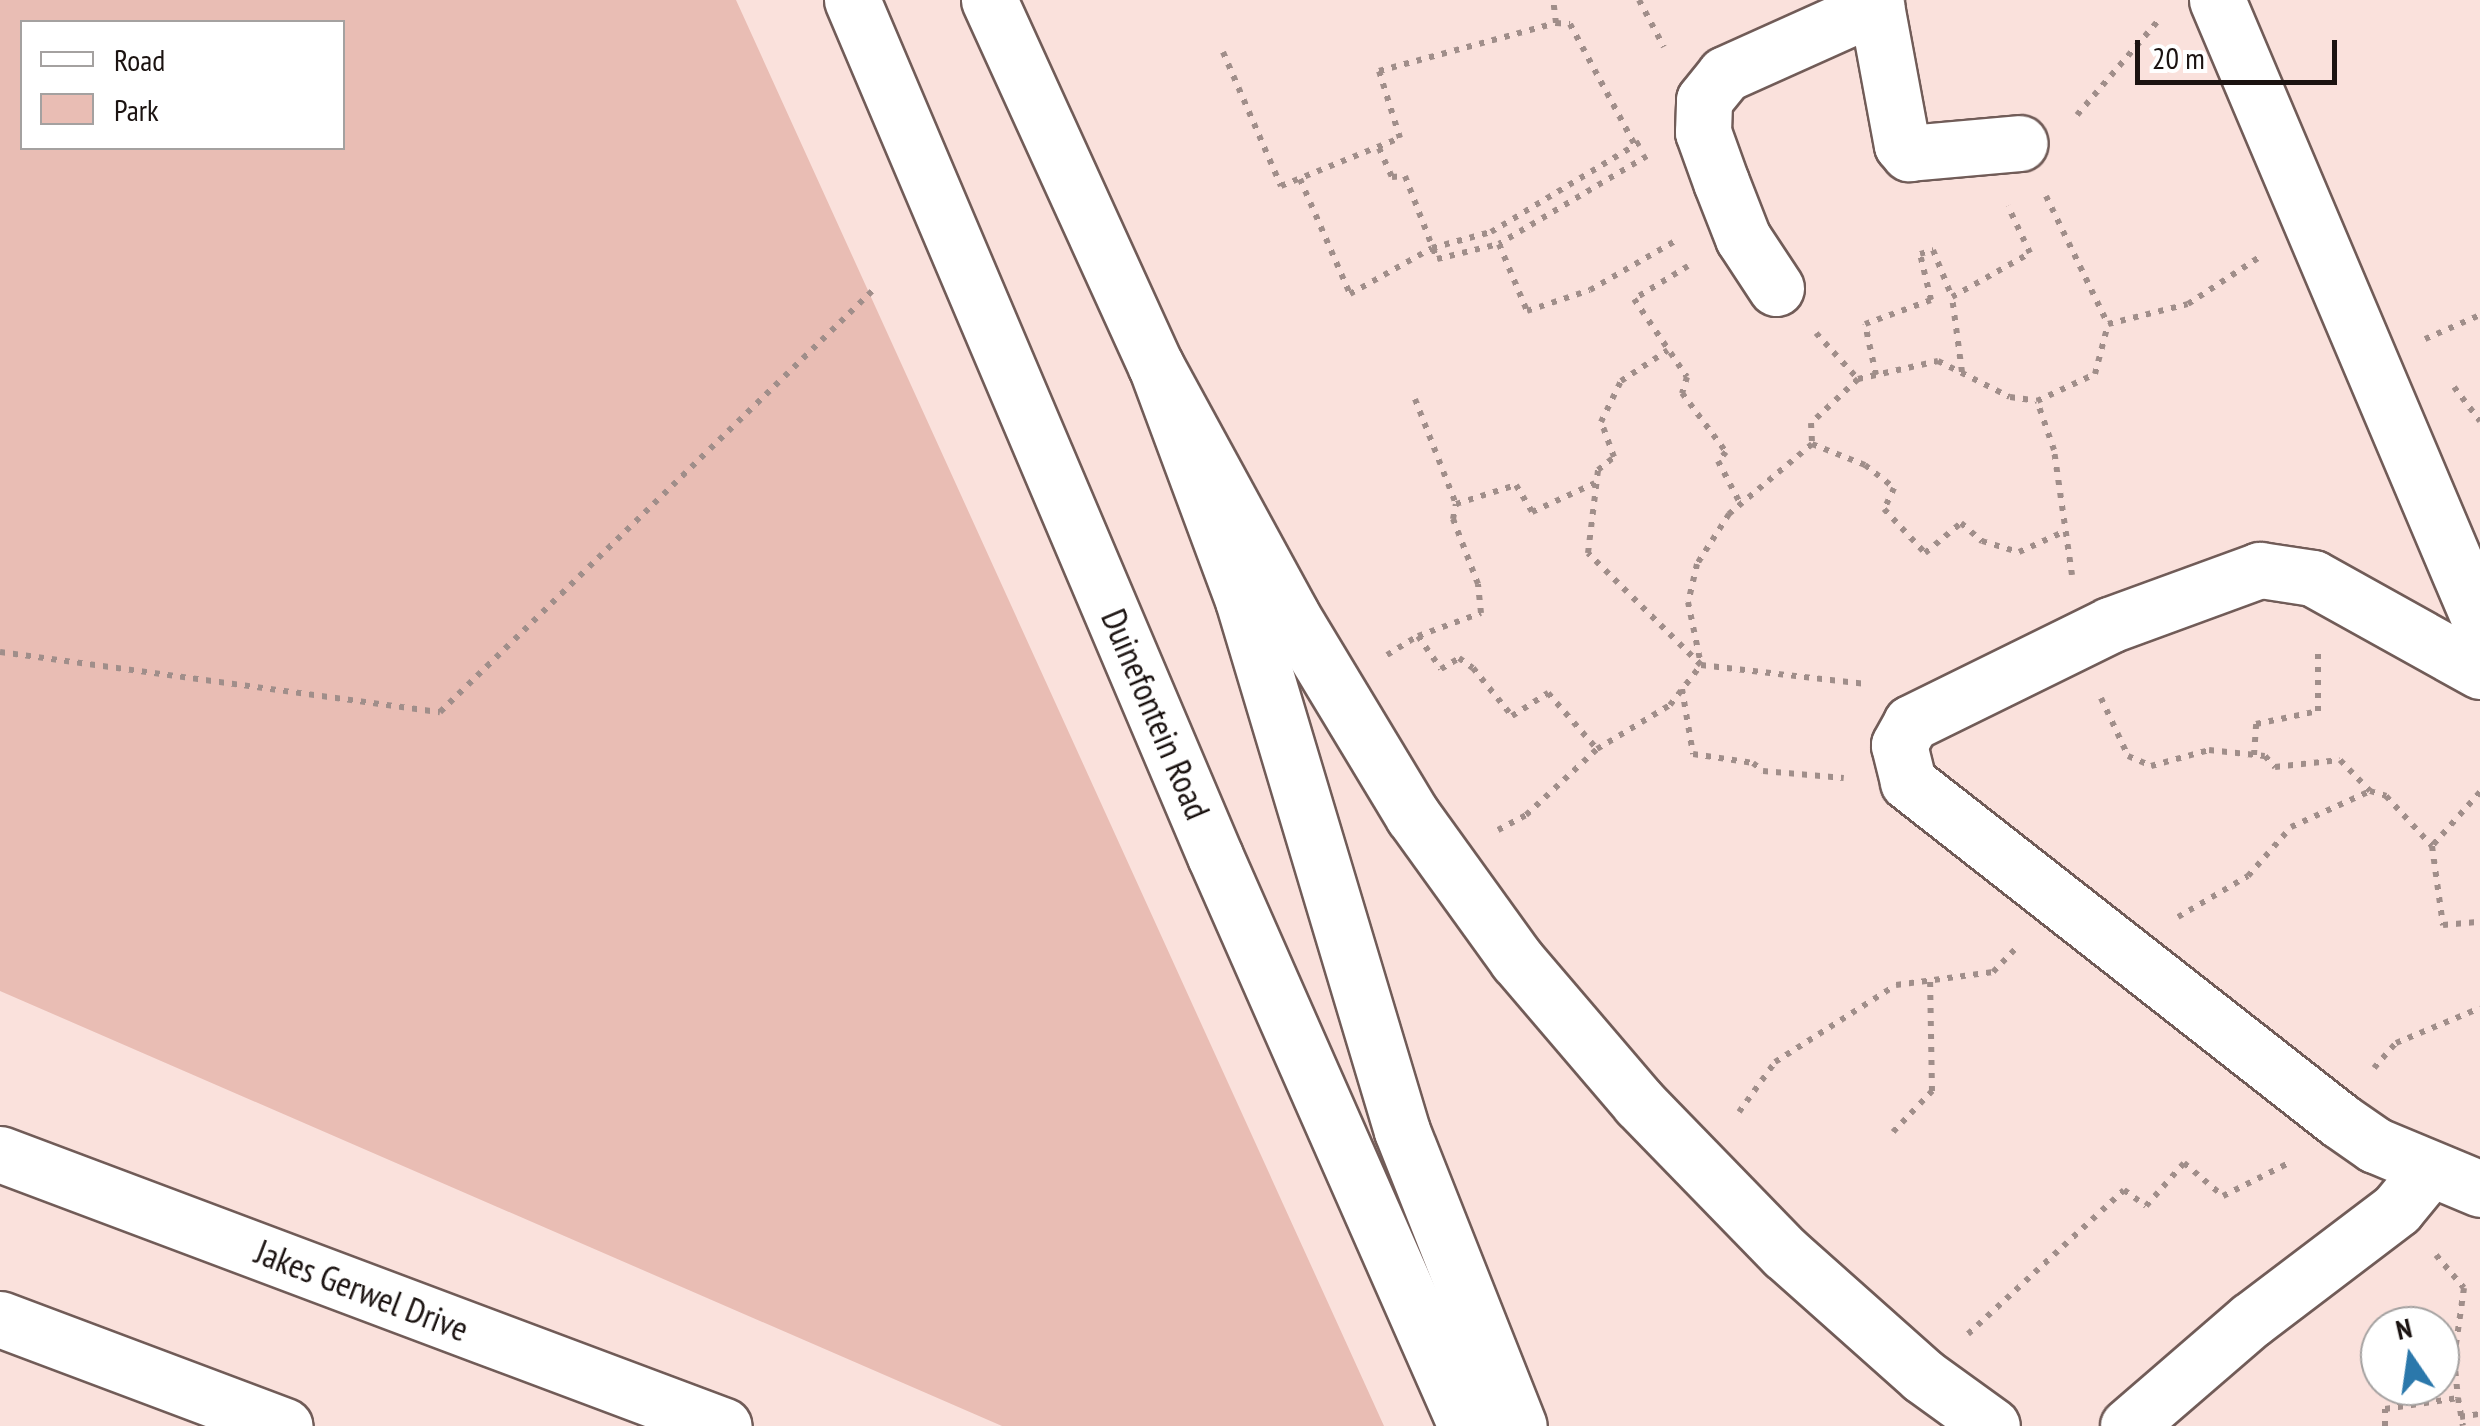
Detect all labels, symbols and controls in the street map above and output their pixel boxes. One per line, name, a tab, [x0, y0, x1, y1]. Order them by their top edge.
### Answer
legend	[20, 20, 345, 150]
scale bar	[2140, 20, 2342, 82]
text: 20 m	[2152, 38, 2205, 77]
text: Road	[114, 40, 165, 79]
text: Park	[114, 90, 159, 129]
street label: Duinefontein Road	[1093, 603, 1219, 825]
street label: Jakes Gerwel Drive	[250, 1230, 474, 1350]
north arrow	[2360, 1306, 2460, 1406]
text: N	[2392, 1309, 2415, 1348]

